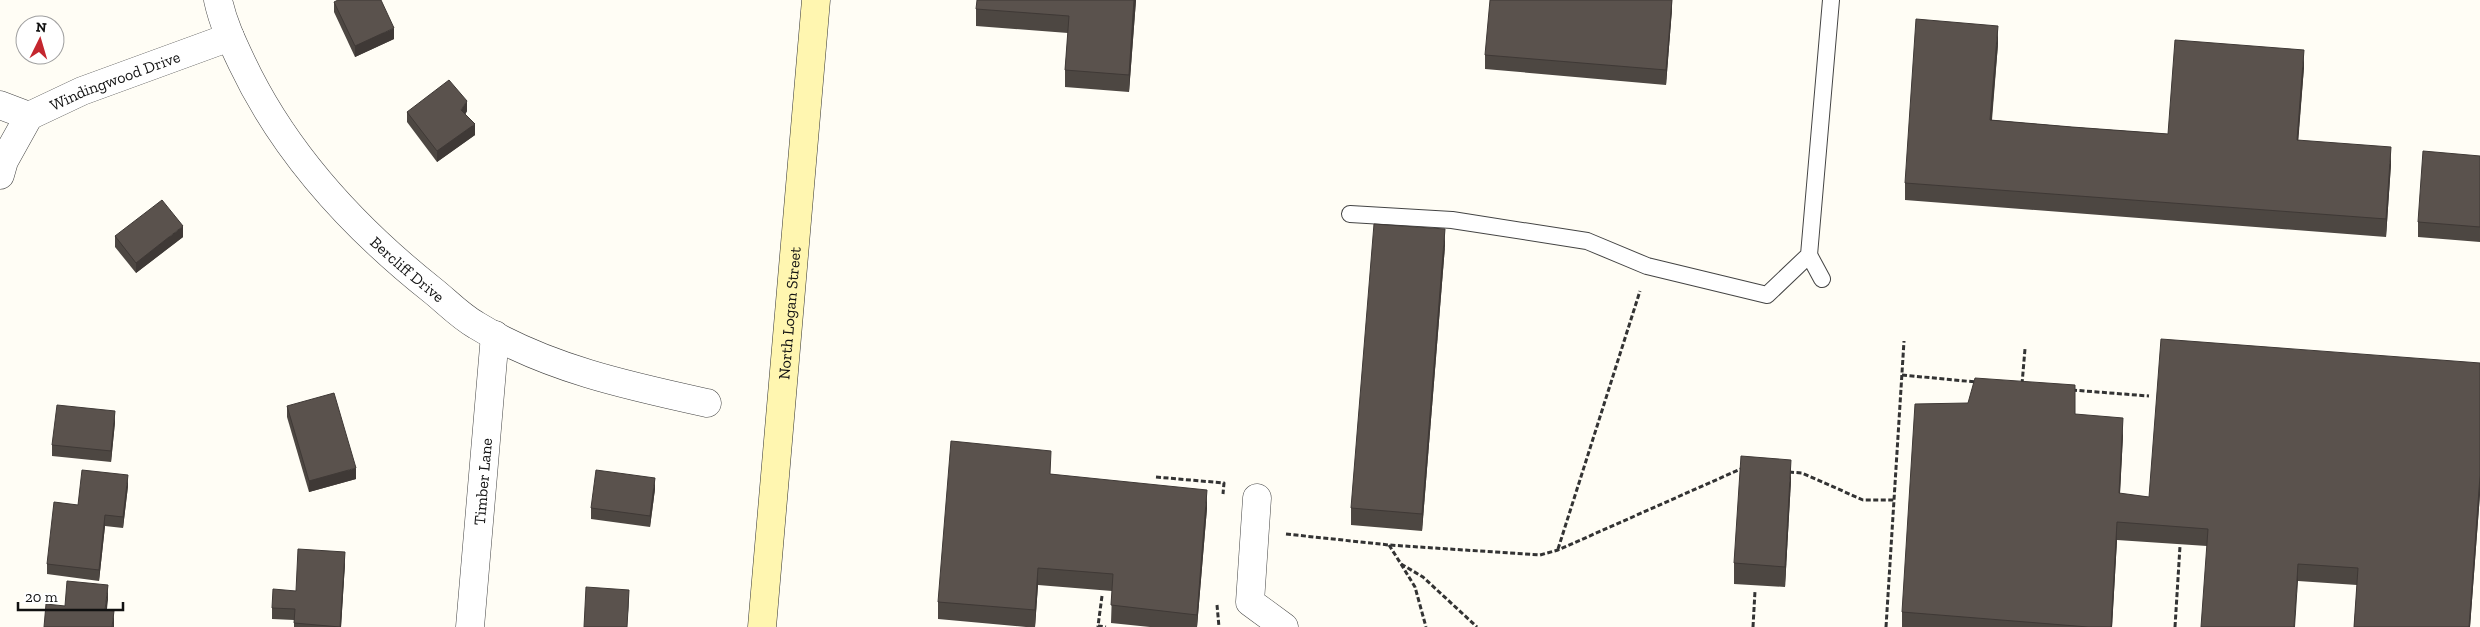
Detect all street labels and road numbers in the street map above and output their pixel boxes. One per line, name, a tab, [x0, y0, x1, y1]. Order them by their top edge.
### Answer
street label: Windingwood Drive	[47, 47, 182, 114]
street label: Bercliff Drive	[367, 232, 448, 306]
street label: North Logan Street	[774, 246, 804, 380]
street label: Timber Lane	[469, 437, 496, 526]

